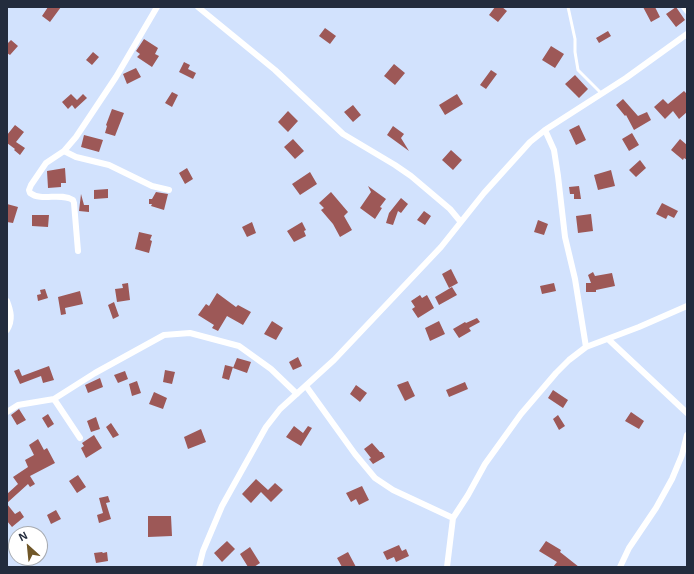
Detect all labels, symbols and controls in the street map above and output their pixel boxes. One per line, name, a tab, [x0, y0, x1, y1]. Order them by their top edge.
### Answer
north arrow	[8, 526, 48, 566]
text: N	[17, 529, 29, 543]

